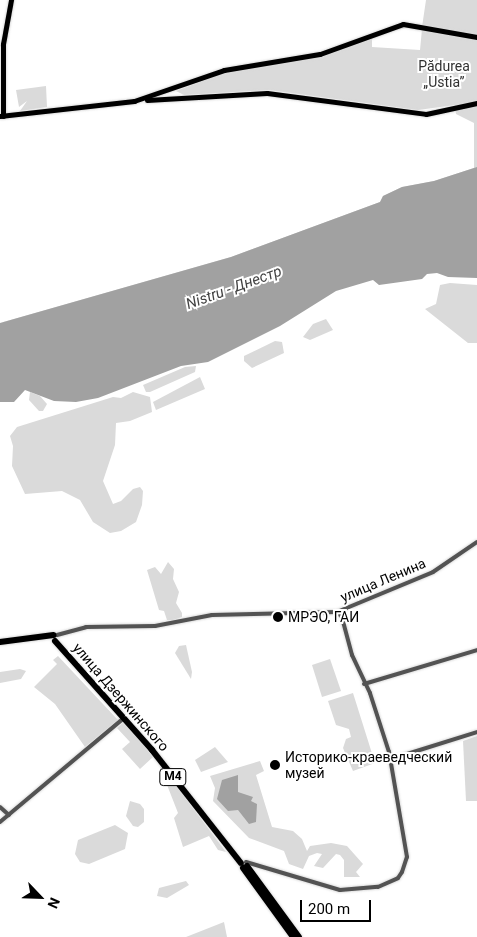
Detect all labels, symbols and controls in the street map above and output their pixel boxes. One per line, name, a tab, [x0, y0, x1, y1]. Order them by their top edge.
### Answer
park label: Pădurea „Ustia”	[418, 58, 470, 90]
water label: Nistru - Днестр	[184, 262, 284, 314]
street label: улица Ленина	[338, 554, 428, 606]
place label: МРЭО, ГАИ	[288, 609, 359, 625]
marker: МРЭО, ГАИ	[272, 611, 284, 623]
street label: улица Дзержинского	[69, 639, 173, 755]
place label: Историко-краеведческий музей	[285, 749, 452, 782]
marker: Историко-краеведческий музей	[269, 759, 281, 771]
road number: M4	[159, 768, 187, 786]
north arrow	[15, 872, 65, 922]
scale bar	[302, 890, 373, 922]
text: N	[44, 895, 63, 911]
text: 200 m	[308, 900, 350, 918]

